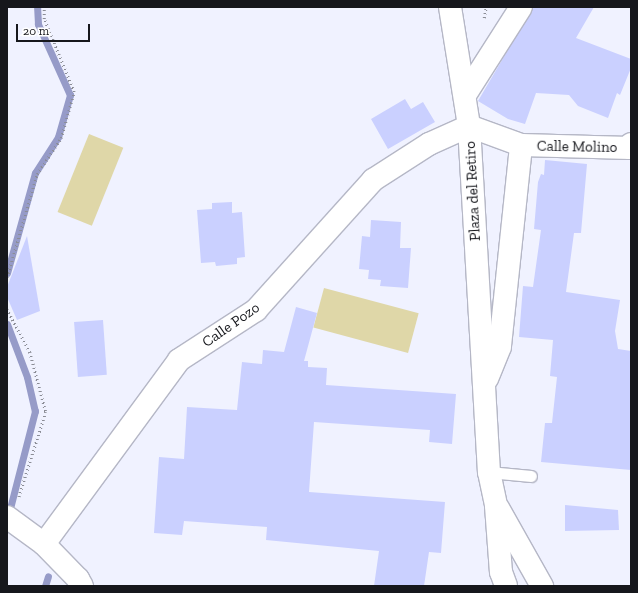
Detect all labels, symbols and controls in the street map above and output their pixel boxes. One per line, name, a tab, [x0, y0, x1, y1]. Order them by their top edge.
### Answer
scale bar	[18, 16, 92, 42]
text: 20 m	[23, 24, 49, 38]
street label: Calle Molino	[537, 137, 617, 157]
street label: Plaza del Retiro	[461, 141, 485, 241]
street label: Calle Pozo	[199, 299, 263, 351]

